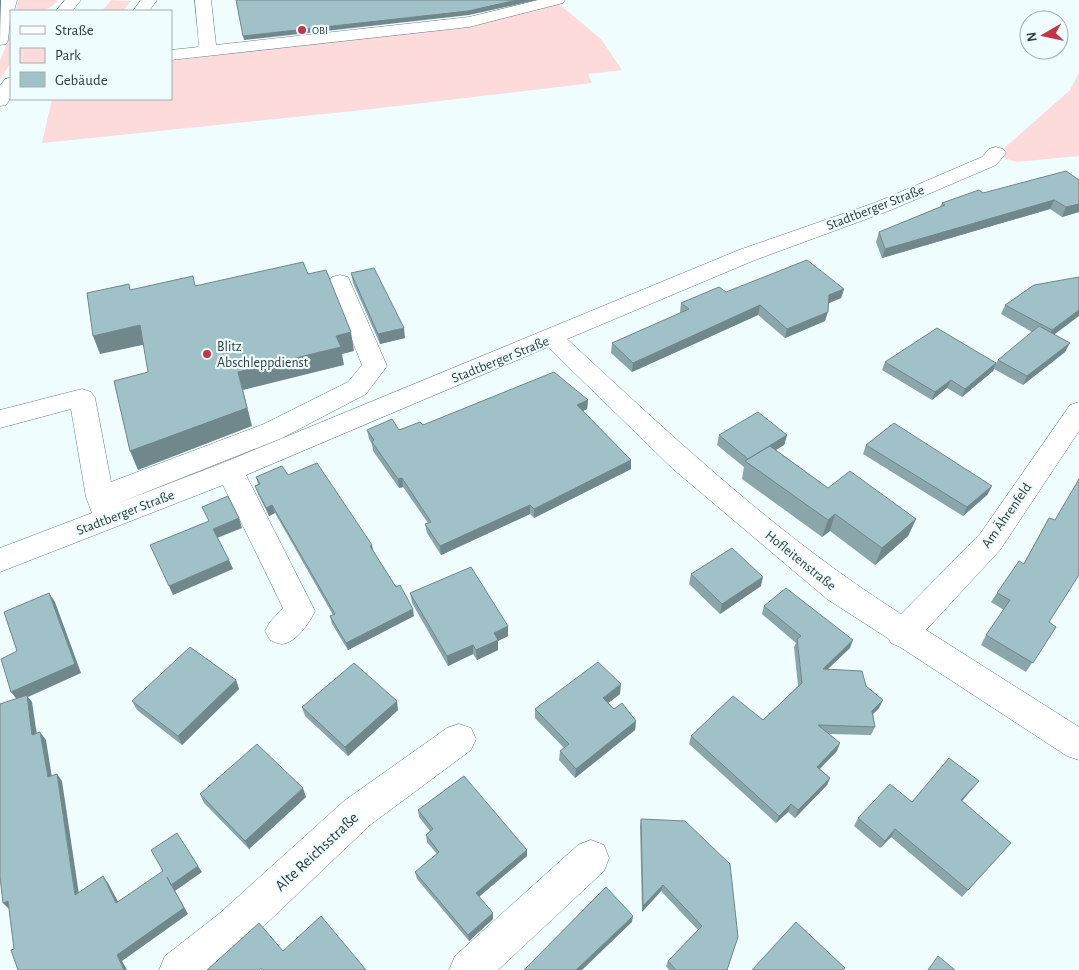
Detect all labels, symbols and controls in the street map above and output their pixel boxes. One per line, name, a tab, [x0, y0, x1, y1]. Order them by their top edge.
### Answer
legend	[10, 10, 172, 100]
north arrow	[1019, 10, 1069, 60]
text: Straße	[55, 23, 94, 38]
marker: OBI	[296, 24, 308, 36]
place label: OBI	[312, 25, 328, 36]
text: N	[1024, 31, 1040, 43]
text: Park	[55, 48, 81, 63]
text: Gebäude	[55, 73, 108, 88]
street label: Stadtberger Straße	[824, 183, 926, 233]
street label: Stadtberger Straße	[450, 334, 551, 386]
place label: Blitz Abschleppdienst	[217, 340, 309, 370]
marker: Blitz Abschleppdienst	[201, 348, 213, 360]
street label: Am Ährenfeld	[978, 479, 1034, 551]
street label: Stadtberger Straße	[74, 488, 176, 538]
street label: Hofleitenstraße	[762, 528, 838, 593]
street label: Alte Reichsstraße	[272, 809, 362, 894]

